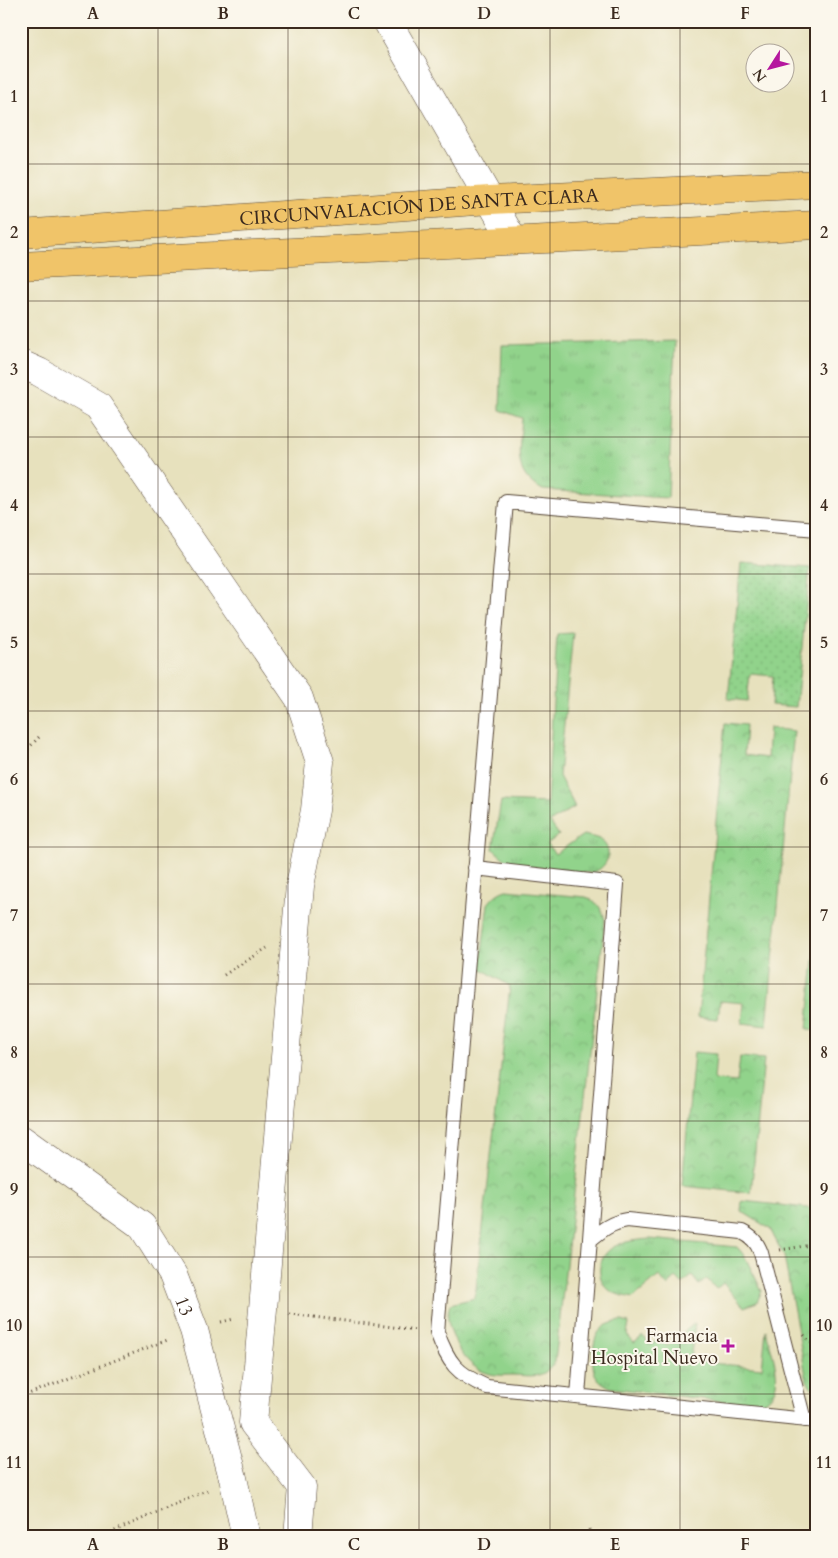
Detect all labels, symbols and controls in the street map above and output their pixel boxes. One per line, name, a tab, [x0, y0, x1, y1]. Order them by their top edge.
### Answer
text: A	[87, 3, 99, 25]
text: B	[217, 3, 229, 25]
text: C	[348, 3, 360, 25]
text: D	[477, 3, 491, 25]
text: E	[610, 3, 620, 25]
text: F	[740, 3, 750, 25]
north arrow	[746, 42, 796, 92]
text: N	[749, 65, 771, 86]
text: 1	[10, 86, 18, 108]
text: 1	[820, 86, 828, 108]
street label: CIRCUNVALACIÓN DE SANTA CLARA	[238, 183, 600, 232]
text: 2	[10, 222, 18, 244]
text: 2	[820, 222, 828, 244]
text: 3	[10, 359, 18, 381]
text: 3	[820, 359, 828, 381]
text: 4	[10, 495, 18, 517]
text: 4	[820, 495, 828, 517]
text: 5	[10, 632, 18, 654]
text: 5	[820, 632, 828, 654]
text: 6	[10, 769, 18, 791]
text: 6	[820, 769, 828, 791]
text: 7	[10, 905, 18, 927]
text: 7	[820, 905, 828, 927]
text: 8	[10, 1042, 18, 1064]
text: 8	[820, 1042, 828, 1064]
text: 9	[10, 1179, 18, 1201]
text: 9	[820, 1179, 828, 1201]
street label: 13	[168, 1292, 199, 1320]
text: 10	[6, 1315, 22, 1337]
text: 10	[816, 1315, 832, 1337]
place label: Farmacia Hospital Nuevo	[591, 1323, 718, 1371]
marker: Farmacia Hospital Nuevo	[722, 1340, 734, 1352]
text: 11	[6, 1452, 22, 1474]
text: 11	[816, 1452, 832, 1474]
text: A	[87, 1534, 99, 1556]
text: B	[217, 1534, 229, 1556]
text: C	[348, 1534, 360, 1556]
text: D	[477, 1534, 491, 1556]
text: E	[610, 1534, 620, 1556]
text: F	[740, 1534, 750, 1556]

